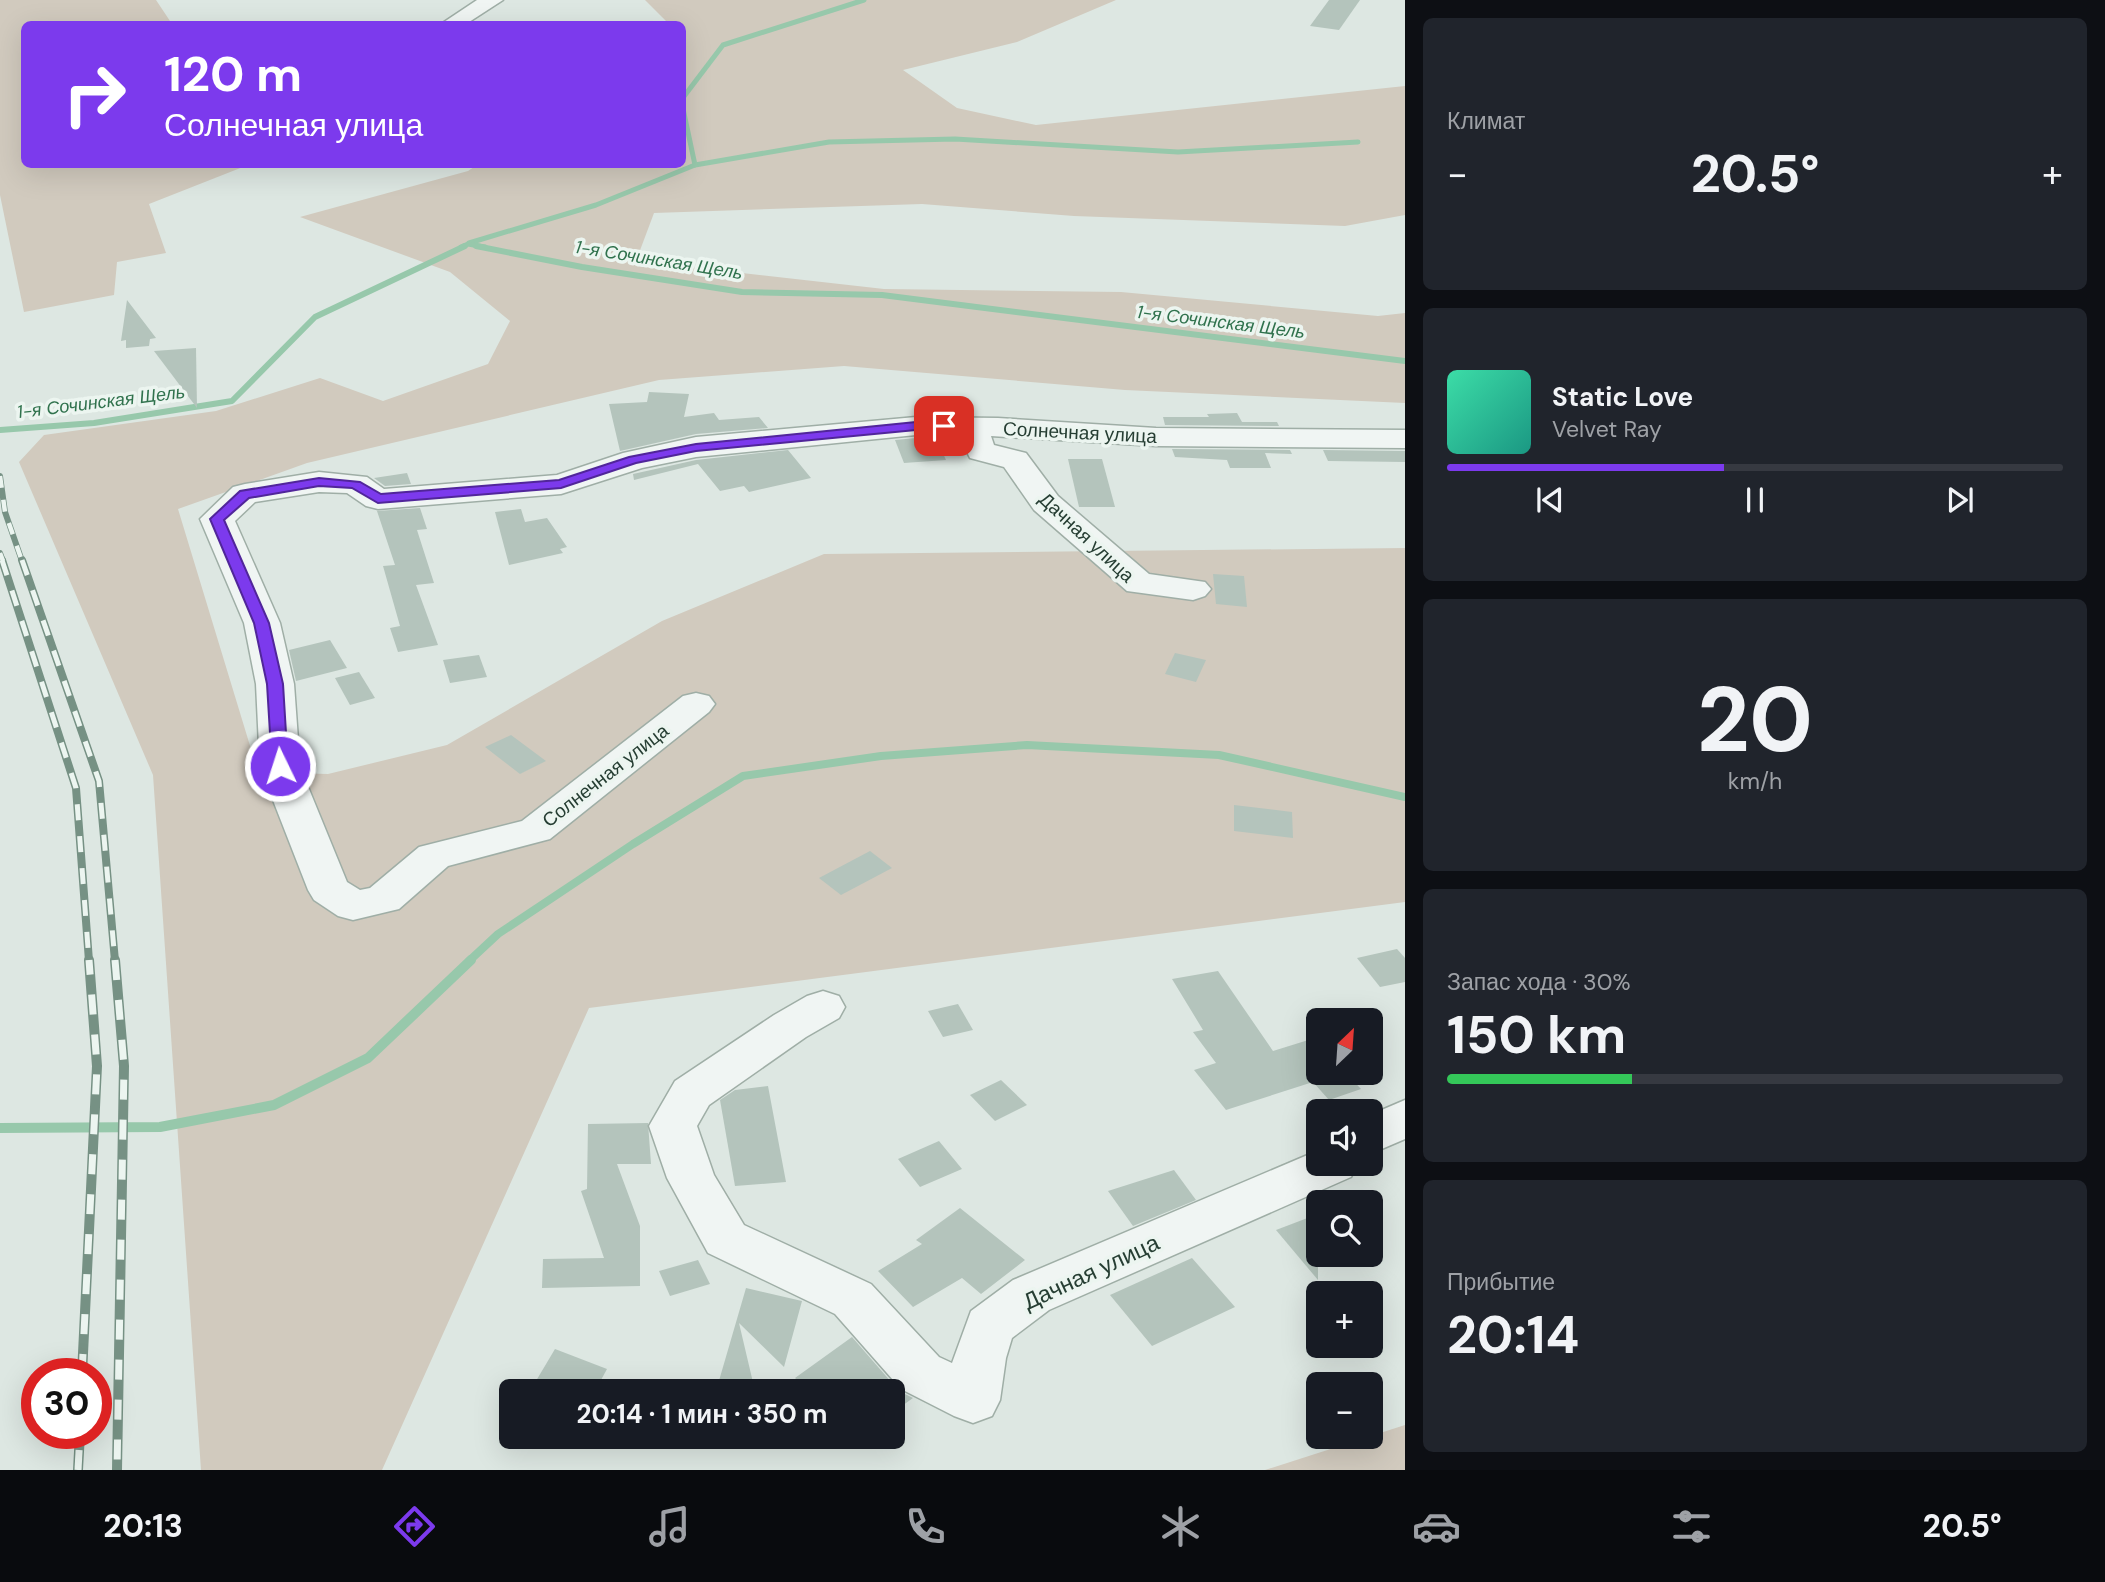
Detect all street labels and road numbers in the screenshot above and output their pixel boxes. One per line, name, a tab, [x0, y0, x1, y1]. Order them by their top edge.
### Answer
street label: Солнечная улица	[1002, 416, 1158, 449]
street label: Дачная улица	[1034, 487, 1140, 588]
street label: Солнечная улица	[537, 718, 674, 833]
street label: Дачная улица	[1018, 1227, 1164, 1317]

